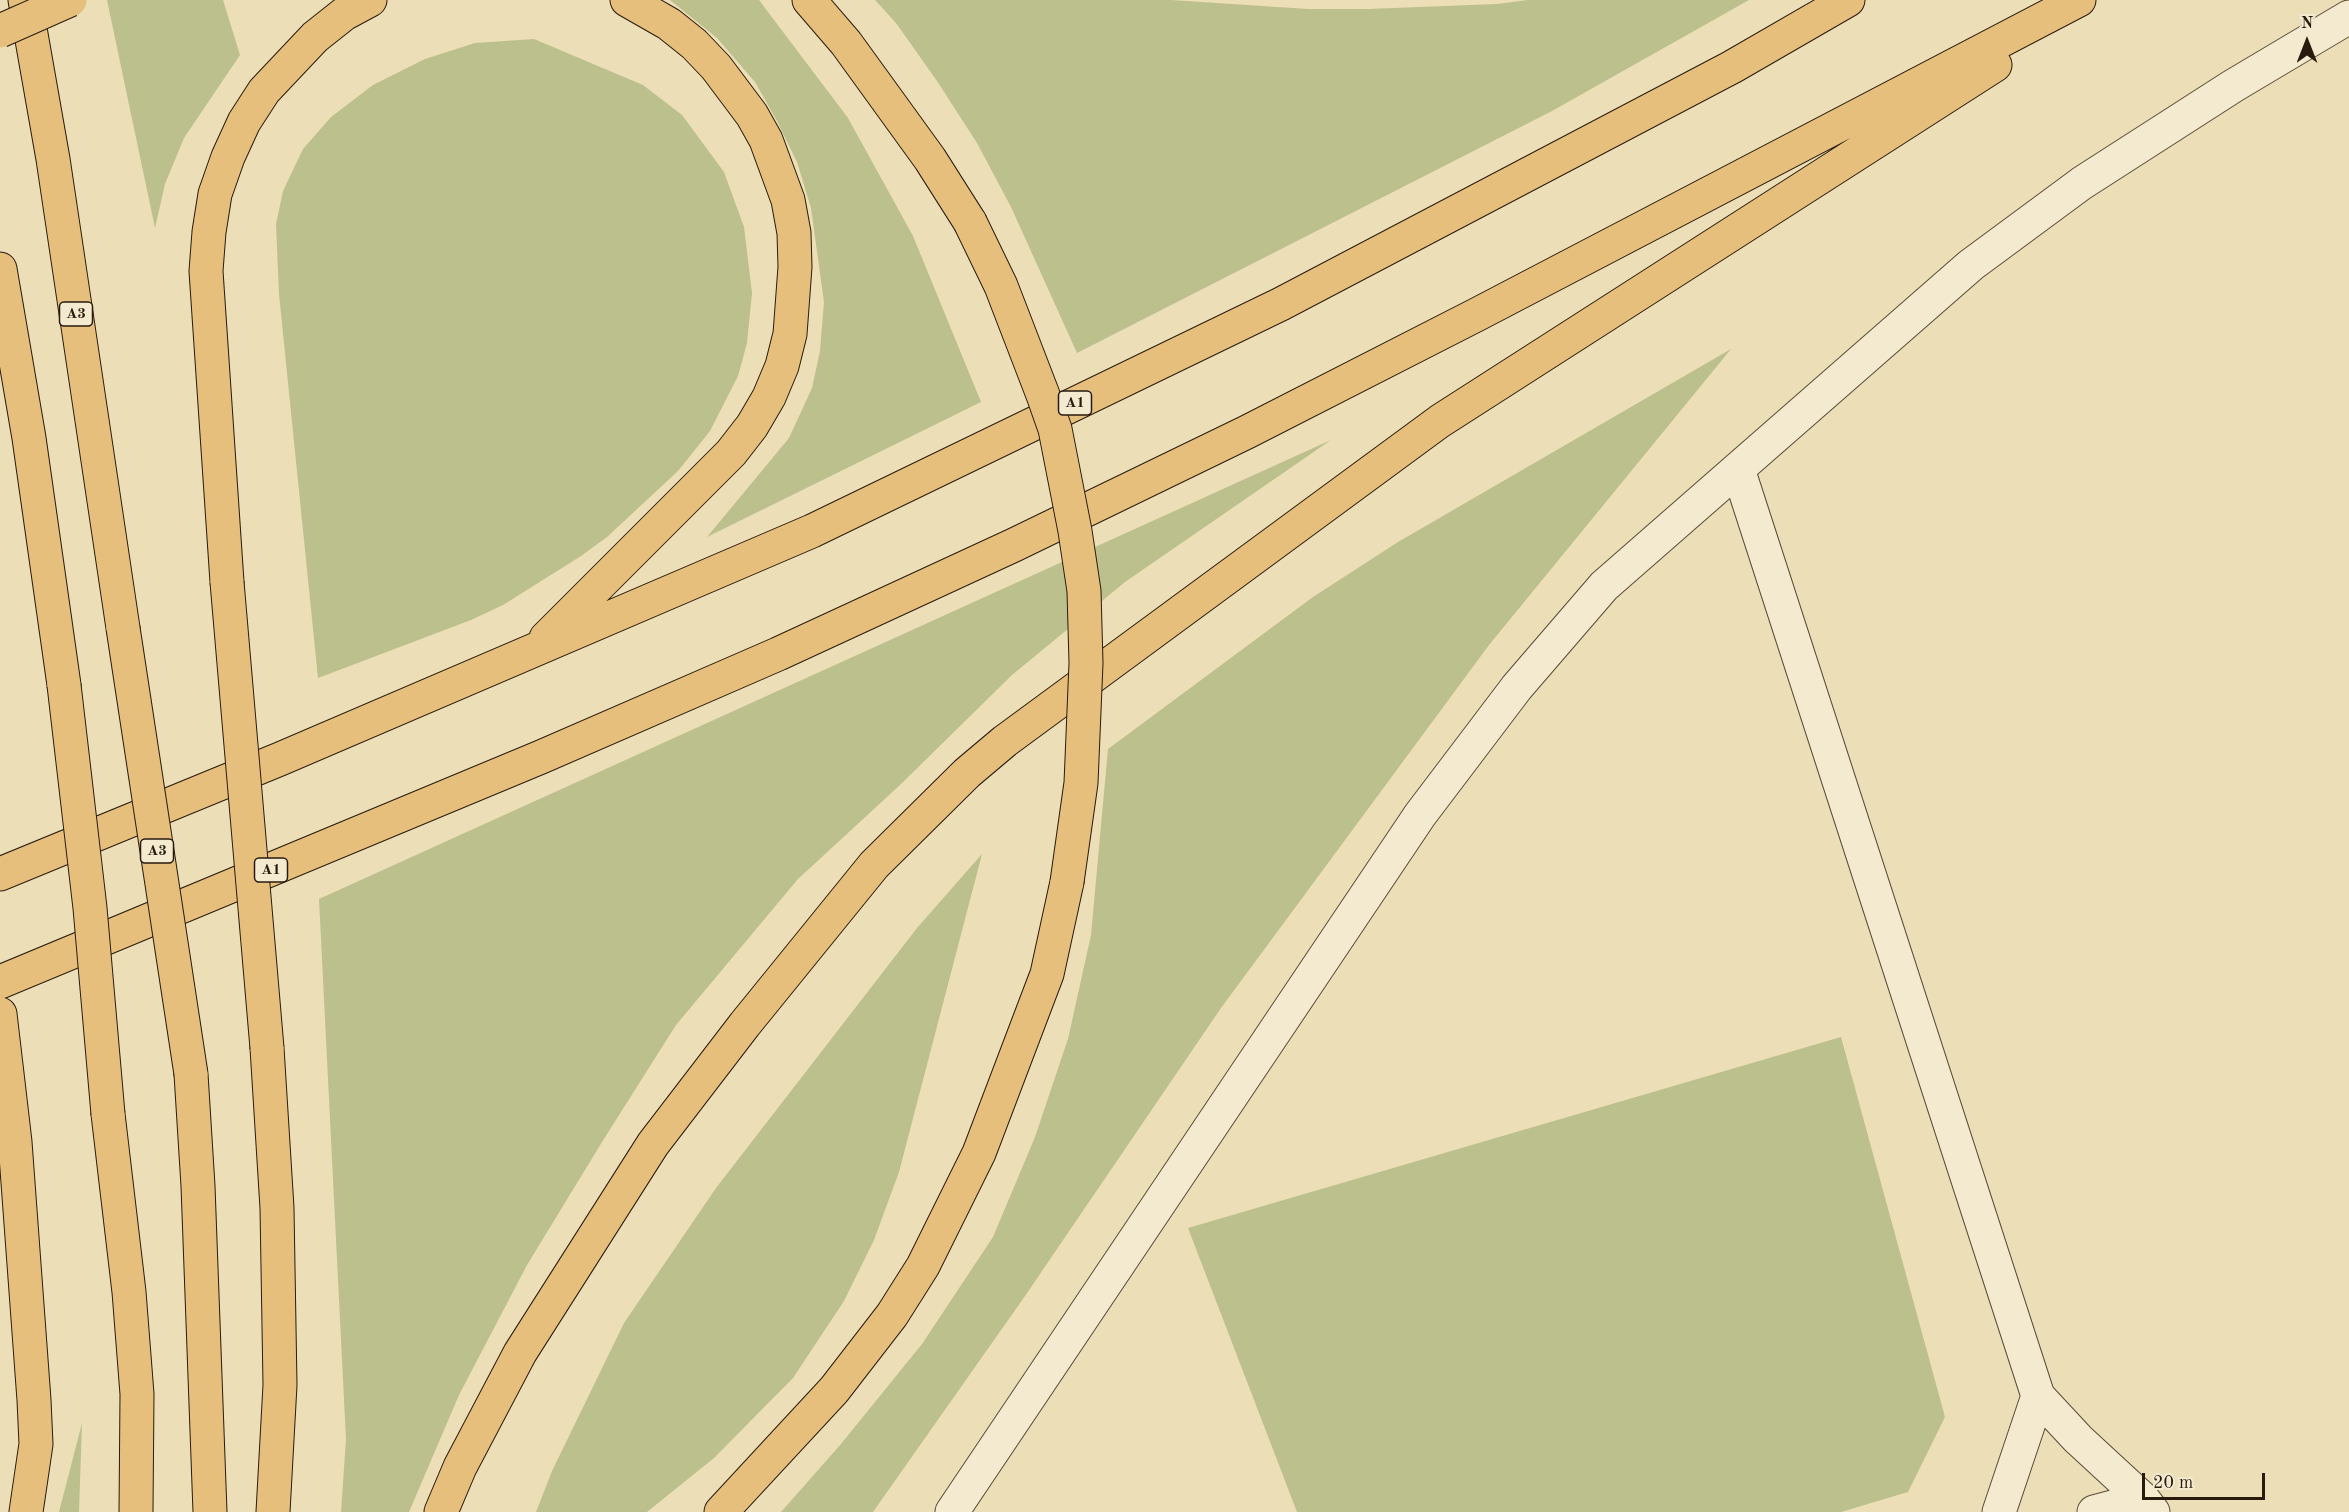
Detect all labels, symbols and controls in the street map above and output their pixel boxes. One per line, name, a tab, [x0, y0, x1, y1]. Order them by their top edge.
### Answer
north arrow	[2277, 12, 2337, 72]
text: N	[2301, 16, 2313, 32]
road number: A3	[60, 302, 92, 326]
road number: A1	[1058, 391, 1092, 415]
road number: A3	[140, 839, 174, 863]
road number: A1	[254, 858, 288, 882]
scale bar	[2145, 1461, 2268, 1499]
text: 20 m	[2153, 1474, 2193, 1492]

